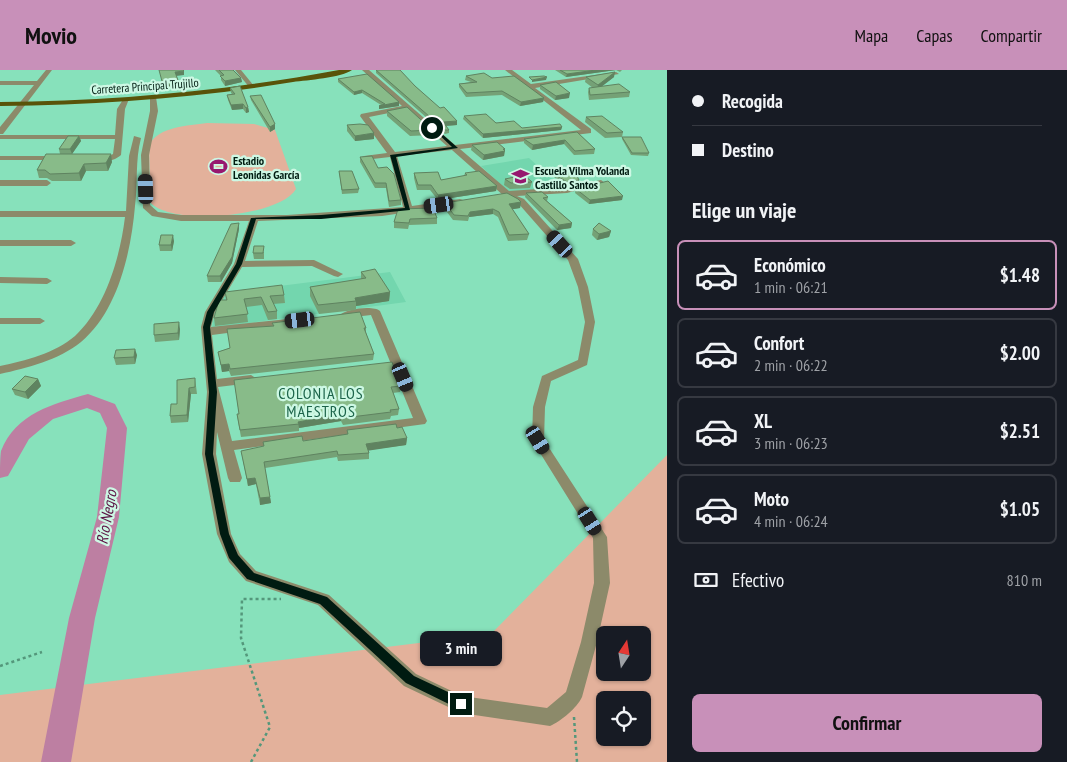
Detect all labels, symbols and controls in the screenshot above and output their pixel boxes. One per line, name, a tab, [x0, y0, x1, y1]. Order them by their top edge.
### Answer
text: Movio	[25, 20, 77, 51]
text: Mapa	[855, 24, 888, 47]
text: Capas	[916, 24, 953, 47]
text: Compartir	[981, 24, 1042, 47]
street label: Carretera Principal Trujillo	[91, 75, 199, 97]
text: Recogida	[722, 89, 783, 113]
route start	[421, 117, 443, 139]
text: Destino	[722, 138, 774, 162]
place label: Estadio Leonidas García	[233, 153, 300, 182]
sports icon: Estadio Leonidas García	[209, 157, 229, 177]
place label: Escuela Vilma Yolanda Castillo Santos	[535, 163, 630, 192]
school or university icon: Escuela Vilma Yolanda Castillo Santos	[511, 167, 531, 187]
car	[137, 174, 154, 204]
car	[423, 195, 454, 215]
text: Elige un viaje	[692, 196, 796, 224]
car	[544, 228, 575, 260]
icon: car	[694, 253, 739, 298]
text: Económico	[754, 253, 826, 277]
text: $1.48	[1000, 263, 1040, 287]
text: 1 min · 06:21	[754, 277, 828, 297]
car	[284, 311, 315, 329]
icon: car	[694, 331, 739, 376]
text: Confort	[754, 331, 804, 355]
text: $2.00	[1000, 341, 1040, 365]
text: 2 min · 06:22	[754, 355, 828, 375]
car	[390, 360, 415, 394]
district label: COLONIA LOS MAESTROS	[278, 383, 364, 421]
icon: car	[694, 409, 739, 454]
text: XL	[754, 409, 772, 433]
text: $2.51	[1000, 419, 1040, 443]
car	[523, 423, 552, 457]
text: 3 min · 06:23	[754, 433, 828, 453]
water label: Río Negro	[91, 487, 121, 546]
icon: car	[694, 487, 739, 532]
text: Moto	[754, 487, 789, 511]
text: $1.05	[1000, 497, 1040, 521]
car	[575, 504, 604, 538]
text: 4 min · 06:24	[754, 511, 828, 531]
icon: cash	[692, 566, 720, 594]
text: Efectivo	[732, 568, 784, 592]
text: 810 m	[1007, 570, 1042, 590]
north arrow	[596, 626, 651, 681]
map controls	[596, 626, 651, 746]
callout: 3 min	[420, 632, 502, 666]
text: 3 min	[445, 638, 477, 658]
button: locate	[596, 691, 651, 746]
route end	[450, 693, 472, 715]
button: Confirmar	[692, 694, 1042, 752]

